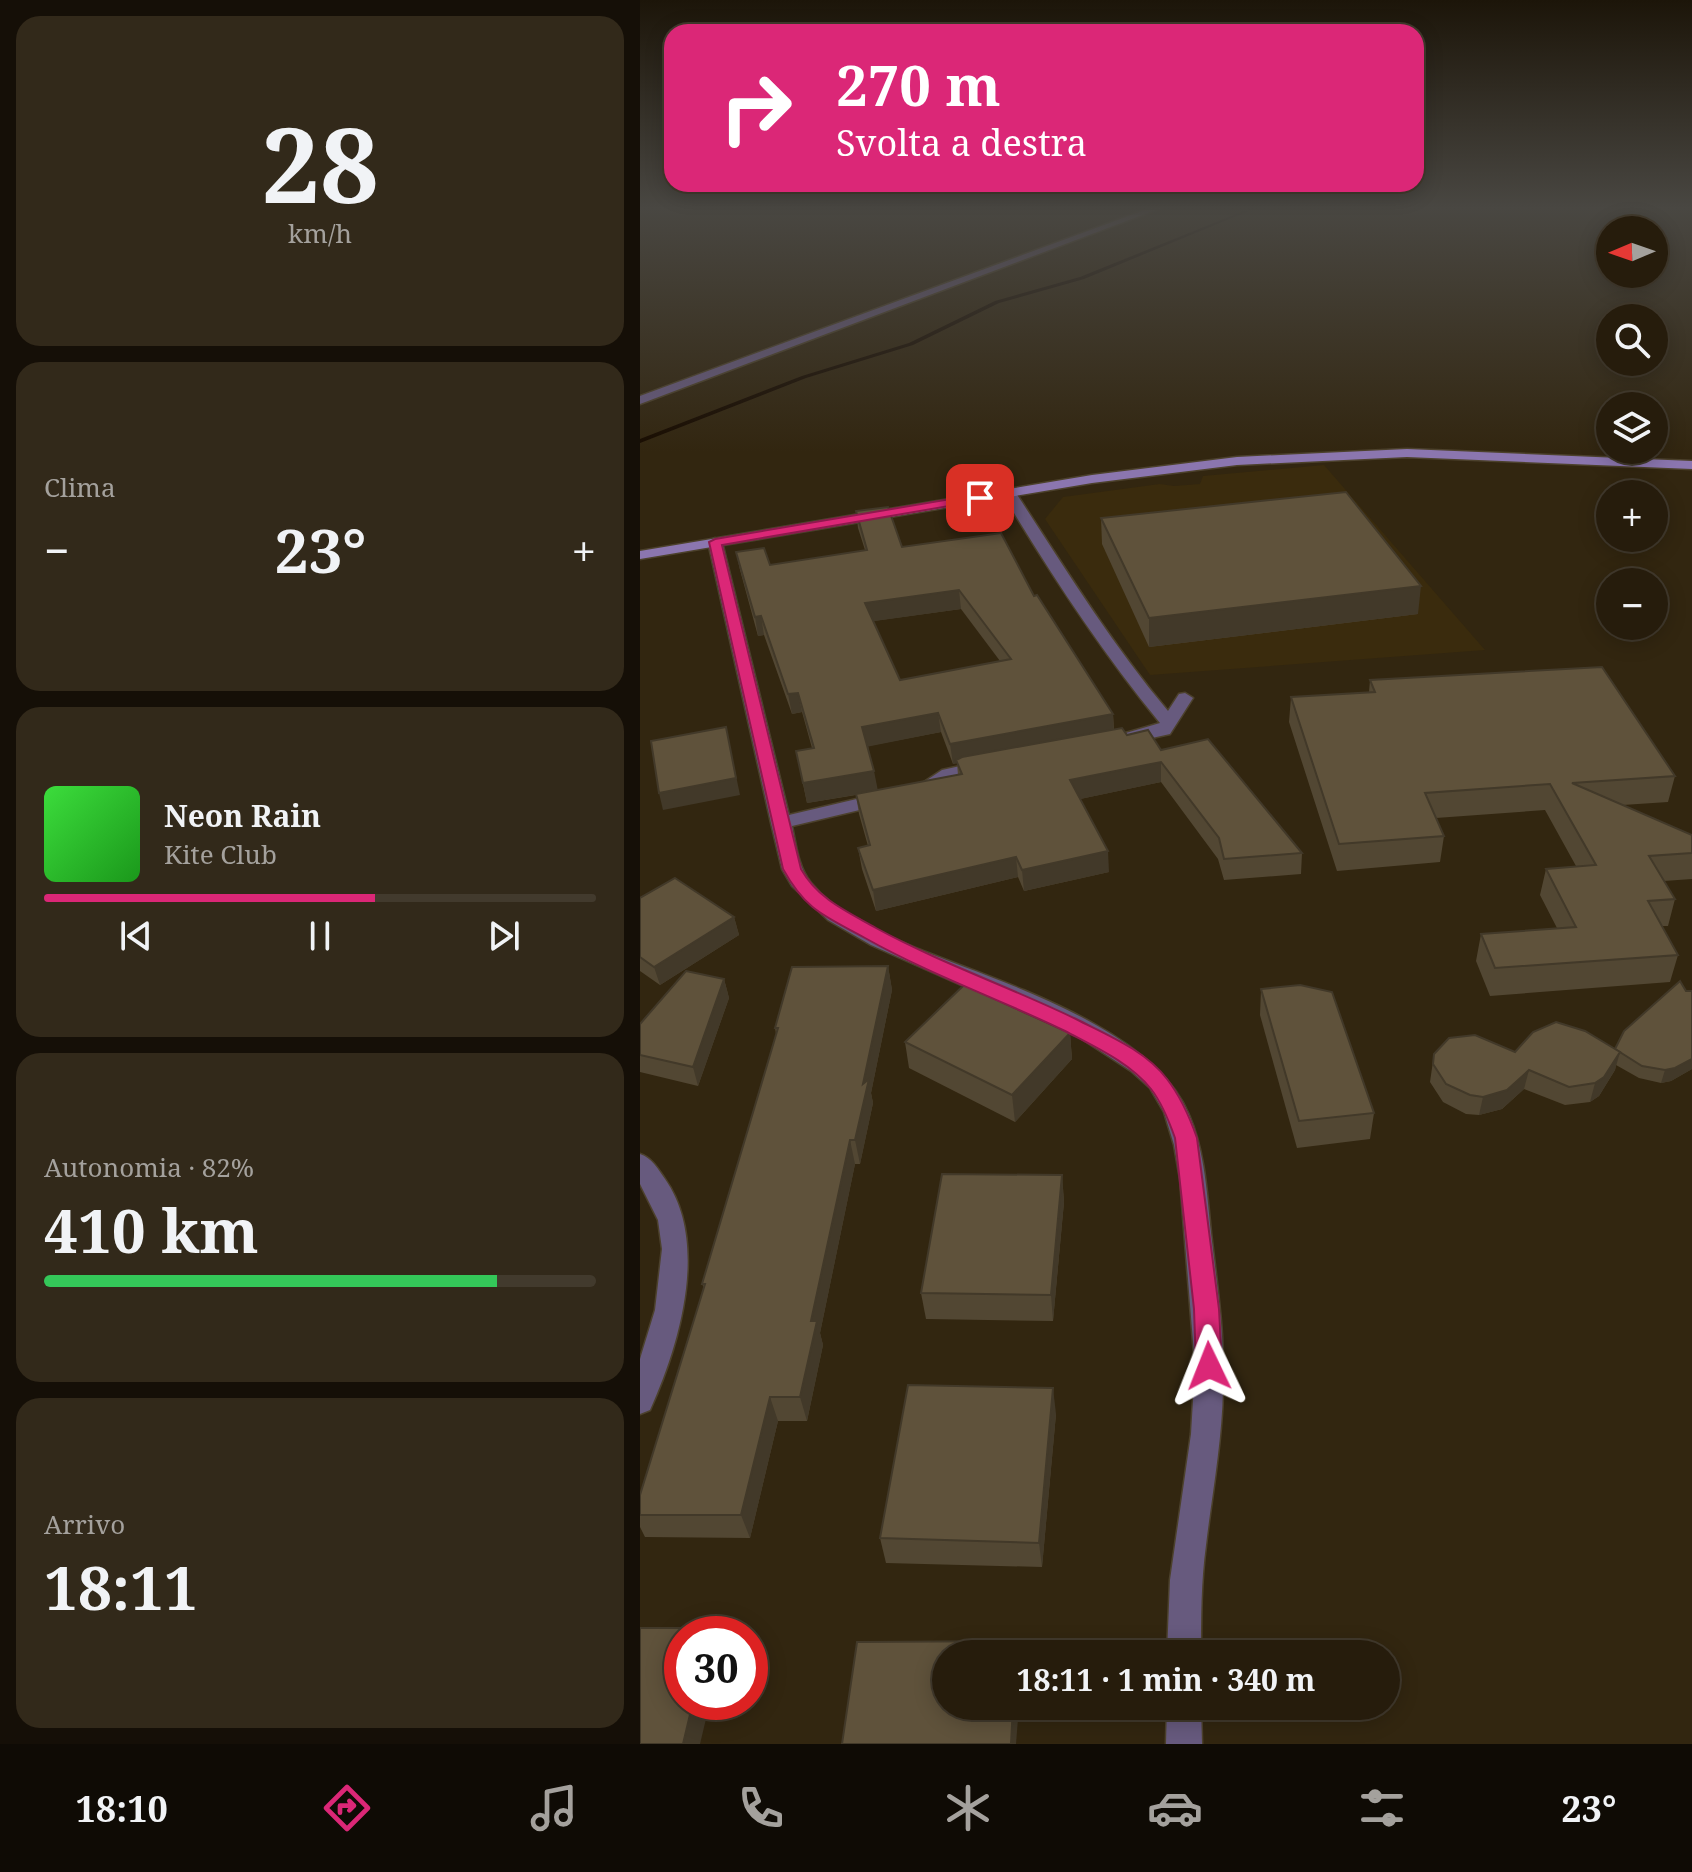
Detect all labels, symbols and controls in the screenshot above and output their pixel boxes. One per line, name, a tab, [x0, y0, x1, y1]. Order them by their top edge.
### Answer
text: 270 m	[836, 46, 1001, 122]
icon: right	[704, 56, 808, 160]
text: 28	[261, 92, 379, 233]
text: Svolta a destra	[836, 118, 1087, 167]
text: km/h	[288, 215, 352, 251]
north arrow	[1596, 216, 1668, 288]
map controls	[1596, 216, 1668, 640]
button: search	[1596, 304, 1668, 376]
button: layers	[1596, 392, 1668, 464]
pin	[946, 464, 1014, 532]
text: Clima	[44, 469, 116, 505]
icon: arrive	[958, 476, 1002, 520]
button: +	[1596, 480, 1668, 552]
text: 23°	[275, 509, 366, 591]
text: −	[44, 520, 69, 580]
text: +	[571, 520, 596, 580]
button: −	[1596, 568, 1668, 640]
text: Neon Rain	[164, 795, 321, 836]
text: Kite Club	[164, 836, 277, 872]
icon: previous	[114, 914, 158, 958]
icon: pause	[298, 914, 342, 958]
icon: next	[482, 914, 526, 958]
text: Autonomia · 82%	[44, 1149, 254, 1185]
text: 410 km	[44, 1189, 259, 1271]
position arrow	[1167, 1324, 1251, 1408]
text: Arrivo	[44, 1506, 125, 1542]
text: 18:11	[44, 1546, 198, 1628]
speed limit sign: 30	[664, 1616, 768, 1720]
text: 18:11 · 1 min · 340 m	[1017, 1659, 1315, 1700]
icon: directions	[319, 1780, 375, 1836]
icon: music	[526, 1780, 582, 1836]
icon: phone	[733, 1780, 789, 1836]
icon: climate	[940, 1780, 996, 1836]
icon: car	[1147, 1780, 1203, 1836]
icon: filters	[1354, 1780, 1410, 1836]
text: 18:10	[76, 1784, 168, 1833]
text: 23°	[1561, 1784, 1616, 1833]

